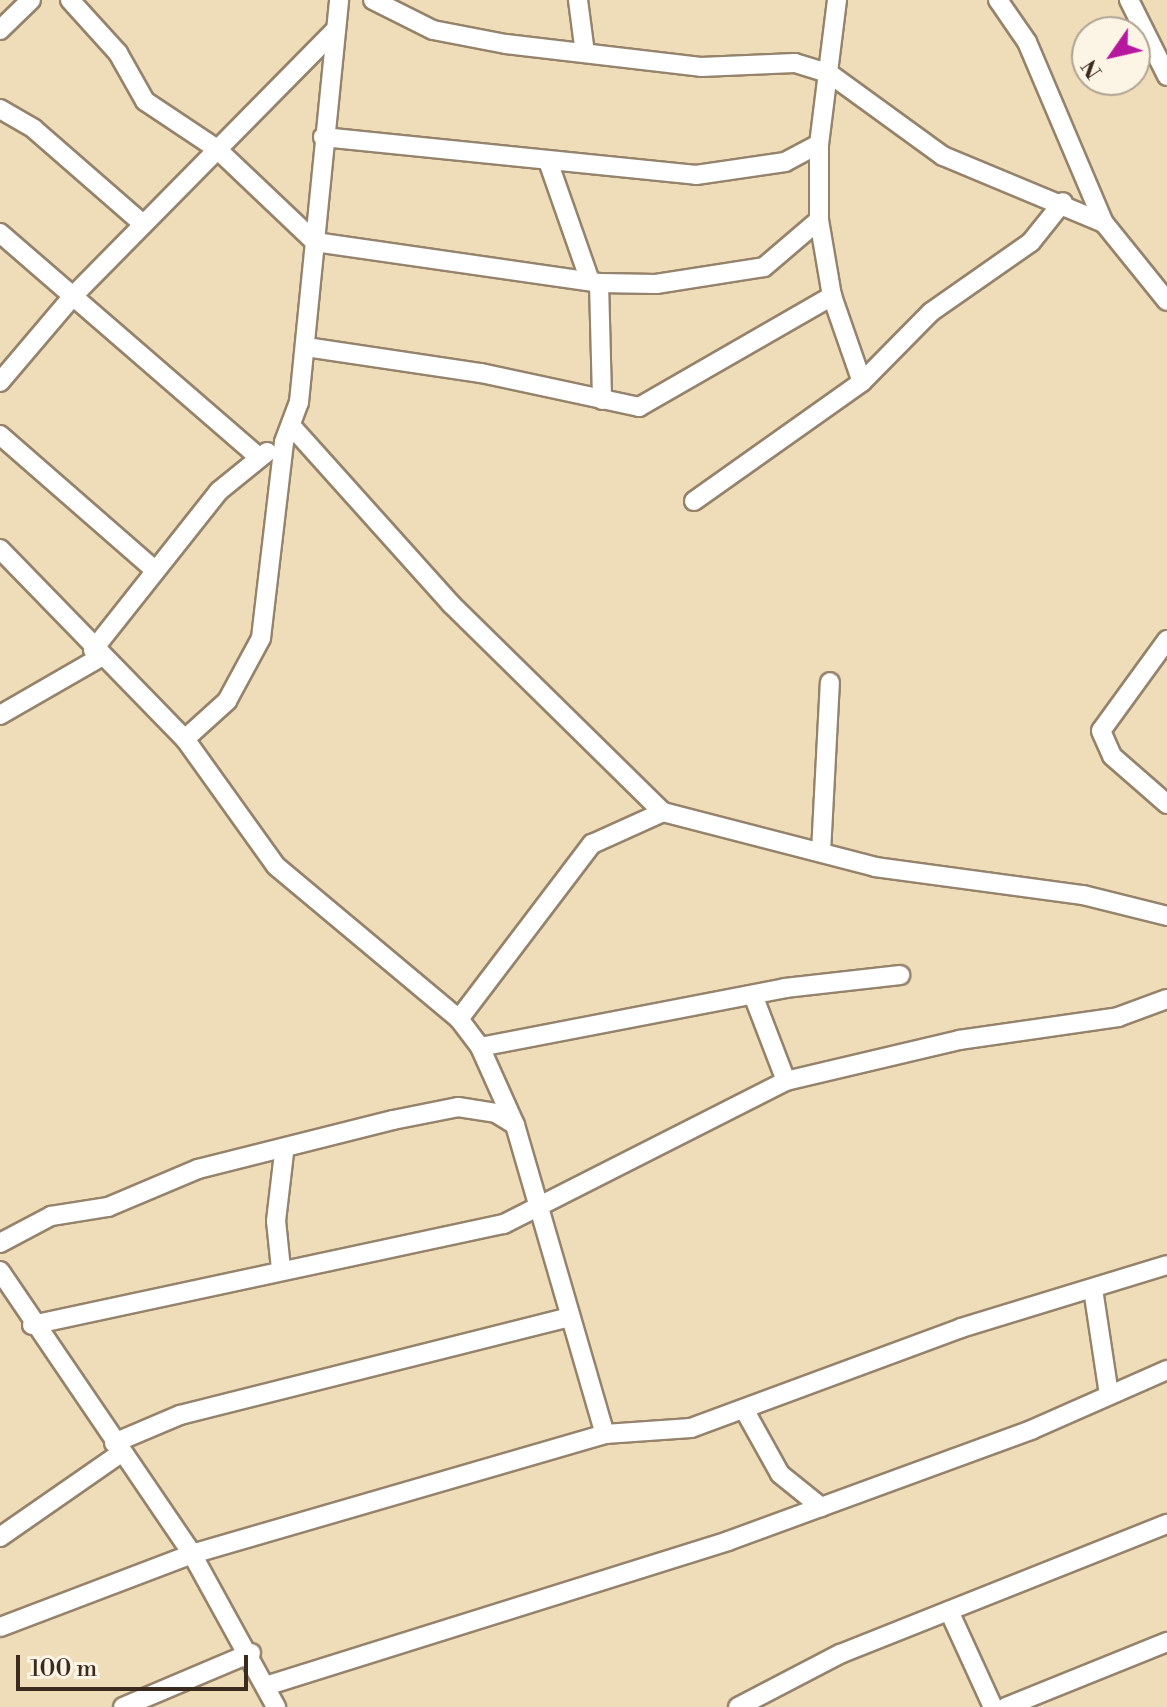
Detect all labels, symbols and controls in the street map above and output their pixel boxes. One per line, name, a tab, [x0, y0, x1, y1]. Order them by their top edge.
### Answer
north arrow	[1071, 16, 1151, 96]
text: N	[1076, 54, 1108, 83]
scale bar	[20, 1639, 252, 1689]
text: 100 m	[30, 1654, 97, 1684]

